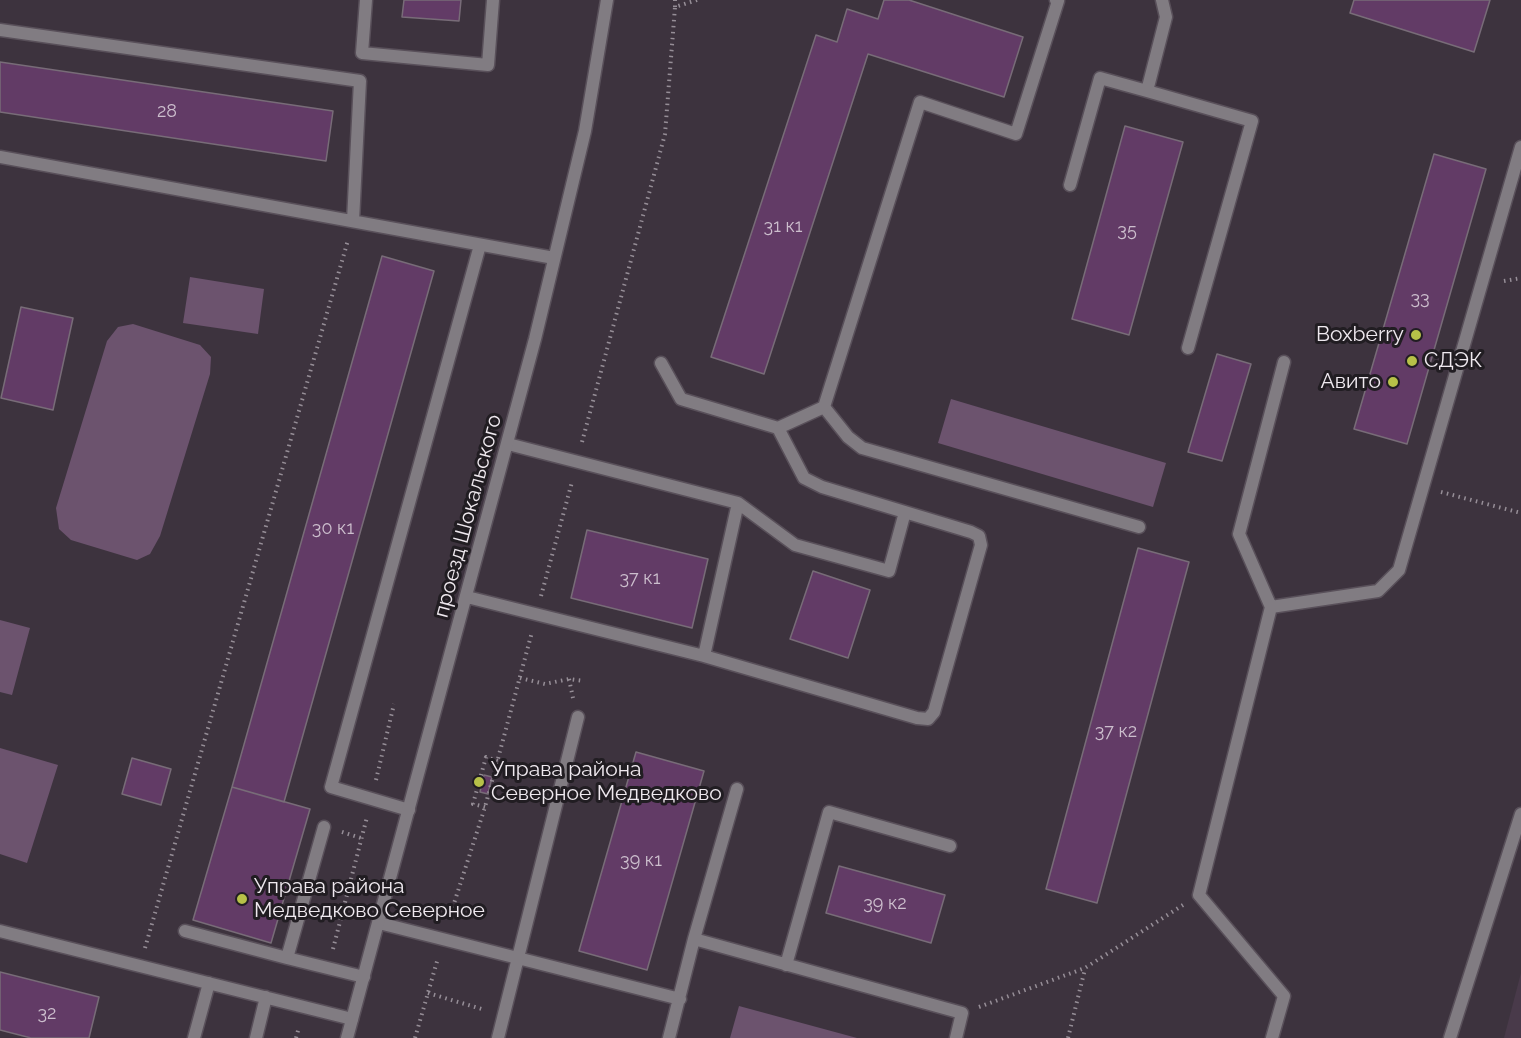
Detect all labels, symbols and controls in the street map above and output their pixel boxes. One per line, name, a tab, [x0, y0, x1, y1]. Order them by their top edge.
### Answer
house number: 28	[157, 101, 177, 123]
house number: 31 к1	[764, 216, 802, 238]
house number: 35	[1117, 220, 1137, 242]
house number: 33	[1410, 288, 1430, 310]
place label: Boxberry	[1316, 322, 1404, 348]
marker: Boxberry	[1409, 328, 1423, 342]
place label: СДЭК	[1424, 348, 1482, 374]
marker: СДЭК	[1405, 354, 1419, 368]
place label: Авито	[1321, 369, 1381, 395]
marker: Авито	[1386, 375, 1400, 389]
street label: проезд Шокальского	[429, 412, 507, 620]
house number: 30 к1	[312, 518, 354, 540]
house number: 37 к1	[620, 568, 660, 590]
house number: 37 к2	[1095, 721, 1137, 743]
place label: Управа района Северное Медведково	[491, 757, 722, 807]
marker: Управа района Северное Медведково	[472, 775, 486, 789]
house number: 39 к1	[620, 850, 662, 872]
place label: Управа района Медведково Северное	[254, 874, 485, 924]
marker: Управа района Медведково Северное	[235, 892, 249, 906]
house number: 39 к2	[863, 893, 907, 915]
house number: 32	[38, 1003, 56, 1025]

